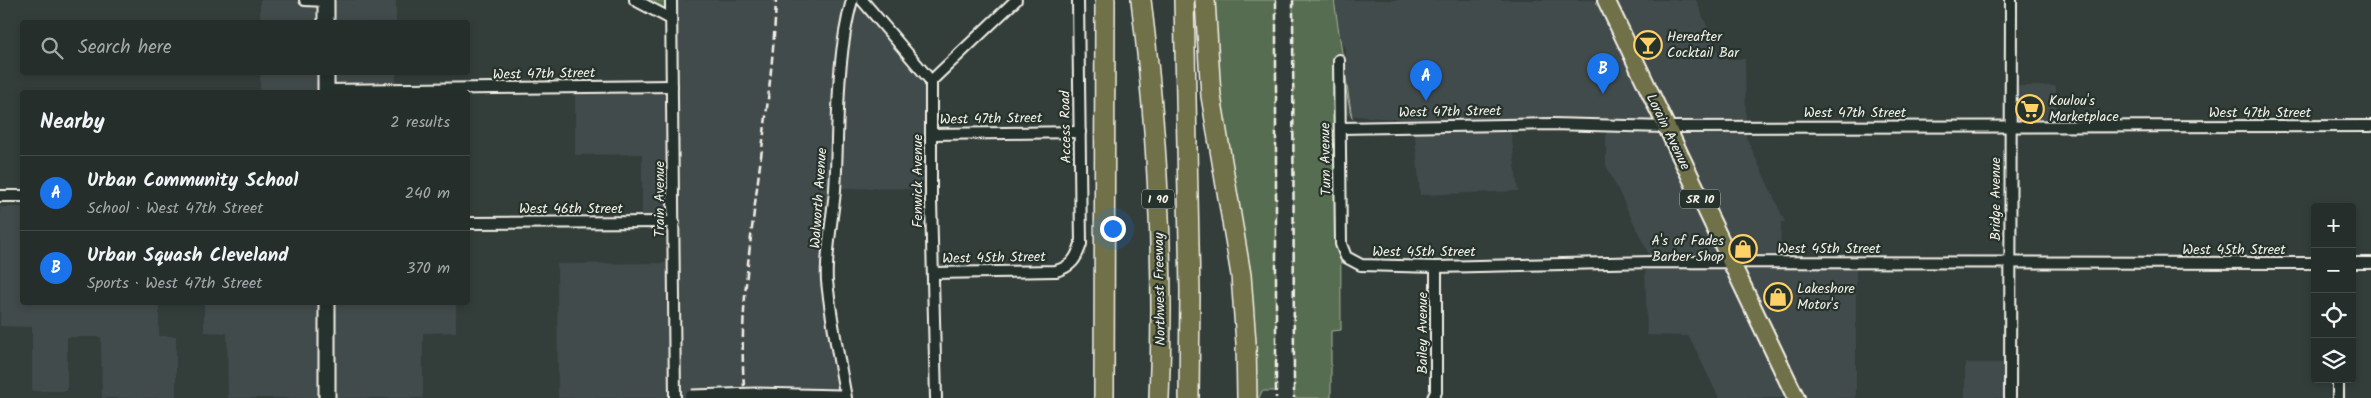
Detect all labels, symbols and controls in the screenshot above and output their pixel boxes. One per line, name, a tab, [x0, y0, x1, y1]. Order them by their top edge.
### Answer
search box	[20, 20, 470, 75]
place label: Hereafter Cocktail Bar	[1667, 26, 1740, 64]
bar icon: Hereafter Cocktail Bar	[1633, 30, 1663, 60]
text: Search here	[78, 33, 172, 63]
icon: search	[38, 34, 66, 62]
pin: B	[1587, 53, 1619, 94]
pin: A	[1410, 60, 1442, 101]
street label: West 47th Street	[493, 62, 596, 86]
street label: Access Road	[1054, 89, 1078, 164]
street label: Lorain Avenue	[1640, 90, 1696, 175]
place label: Koulou's Marketplace	[2049, 90, 2119, 128]
supermarket icon: Koulou's Marketplace	[2015, 94, 2045, 124]
street label: West 47th Street	[1399, 100, 1502, 124]
street label: West 47th Street	[1804, 102, 1907, 124]
street label: West 47th Street	[2209, 102, 2312, 124]
text: Nearby	[40, 106, 105, 139]
street label: West 47th Street	[940, 107, 1043, 131]
text: 2 results	[390, 110, 450, 135]
street label: Turn Avenue	[1314, 122, 1338, 196]
street label: Fenwick Avenue	[907, 134, 929, 228]
street label: Walworth Avenue	[805, 146, 834, 249]
street label: Bridge Avenue	[1985, 156, 2007, 241]
street label: Train Avenue	[649, 160, 671, 237]
text: Urban Community School	[87, 166, 298, 196]
text: A	[51, 181, 61, 206]
text: 240 m	[405, 181, 450, 206]
road number: I 90	[1142, 190, 1174, 208]
road number: SR 10	[1680, 190, 1720, 208]
text: School · West 47th Street	[87, 196, 263, 221]
street label: West 46th Street	[519, 198, 623, 220]
map controls	[2311, 203, 2356, 383]
button: +	[2311, 203, 2356, 248]
your location	[1100, 216, 1126, 242]
place label: A's of Fades Barber Shop	[1652, 230, 1724, 268]
street label: Northwest Freeway	[1148, 232, 1172, 346]
shop icon: A's of Fades Barber Shop	[1728, 234, 1758, 264]
street label: West 45th Street	[1777, 238, 1881, 260]
street label: West 45th Street	[2182, 239, 2286, 261]
text: Urban Squash Cleveland	[87, 241, 289, 271]
street label: West 45th Street	[1372, 241, 1476, 263]
street label: West 45th Street	[942, 246, 1047, 270]
button: −	[2311, 248, 2356, 293]
text: B	[51, 256, 61, 281]
text: 370 m	[406, 256, 450, 281]
text: Sports · West 47th Street	[87, 271, 262, 296]
place label: Lakeshore Motor's	[1797, 278, 1856, 316]
shop icon: Lakeshore Motor's	[1763, 282, 1793, 312]
street label: Bailey Avenue	[1412, 291, 1434, 374]
button: locate	[2311, 293, 2356, 338]
button: layers	[2311, 338, 2356, 383]

